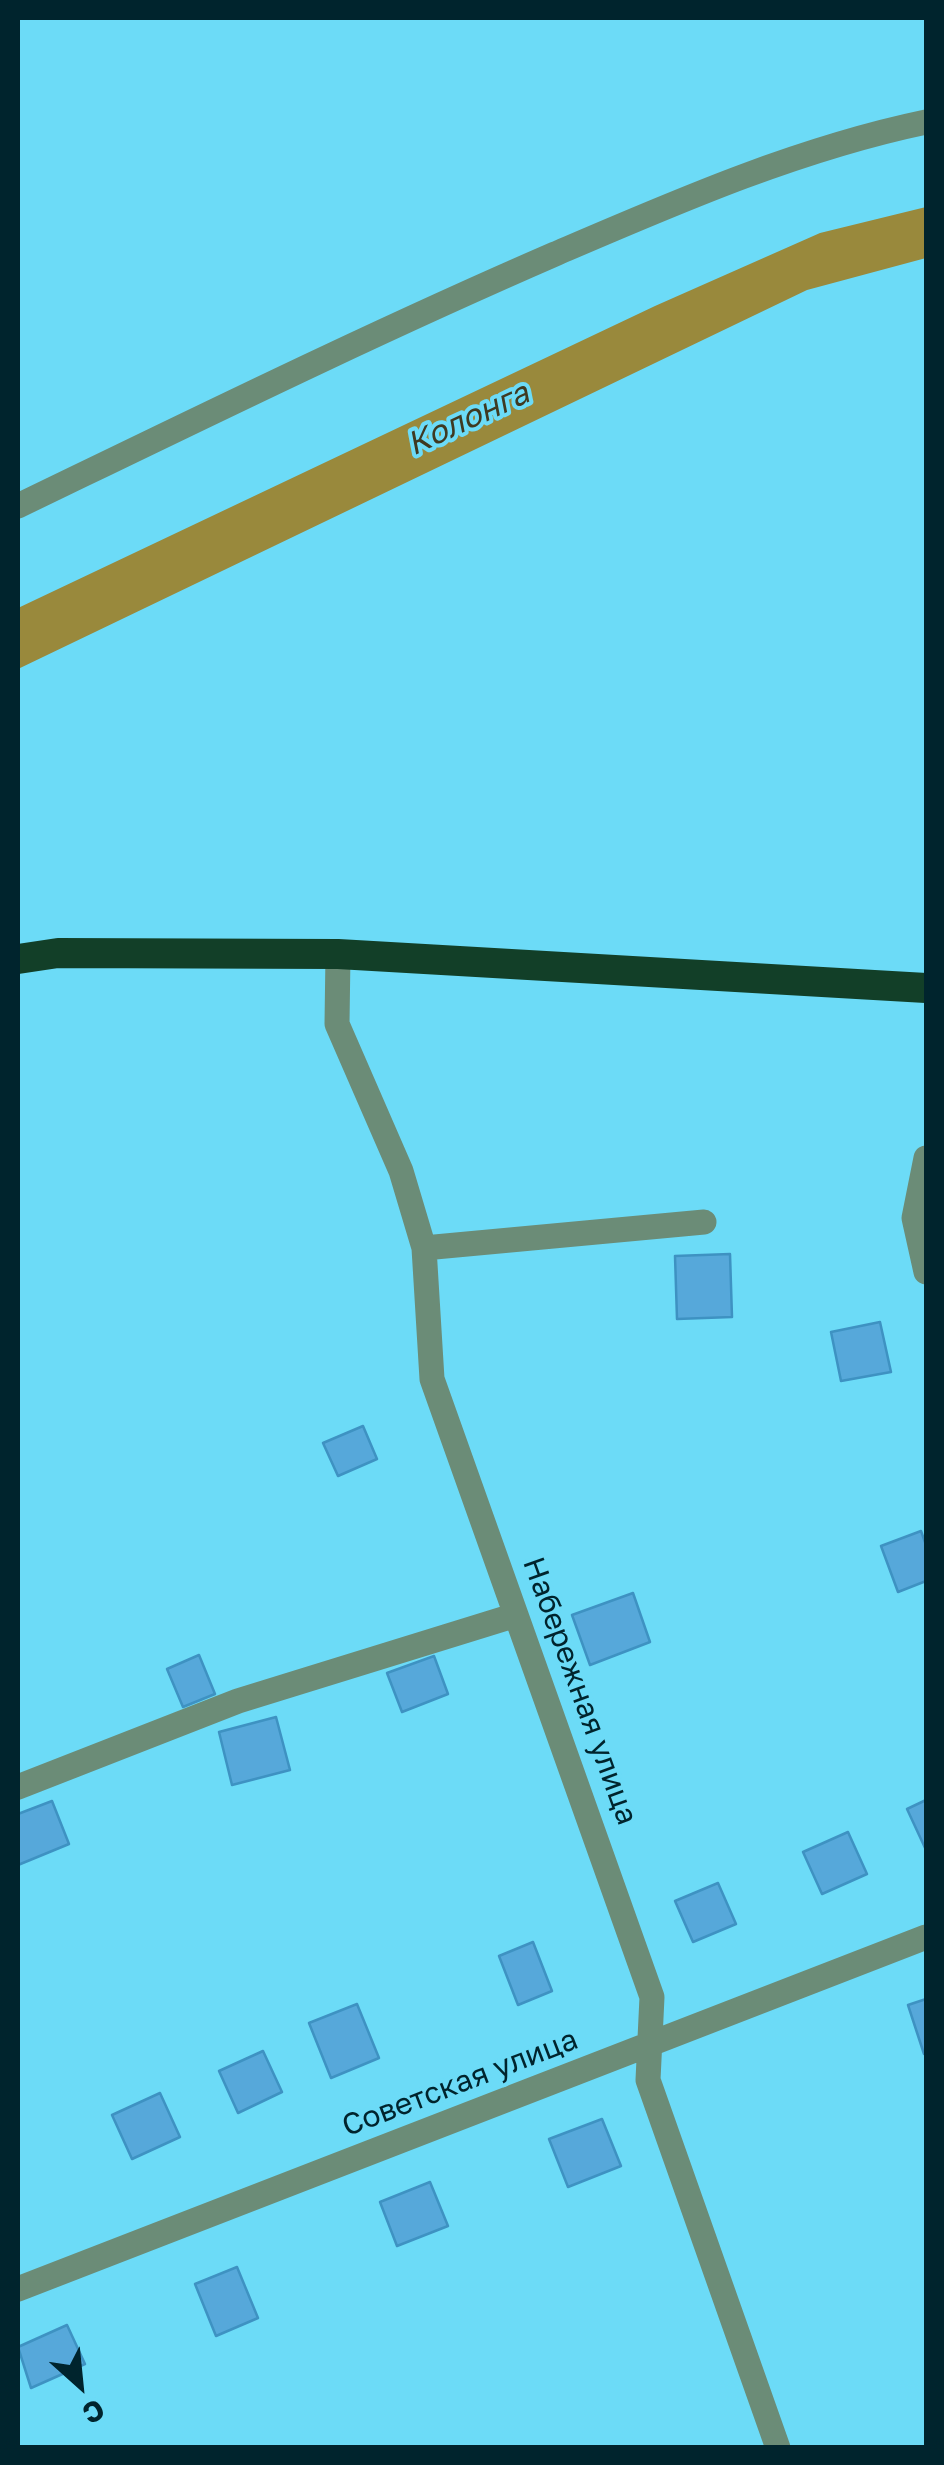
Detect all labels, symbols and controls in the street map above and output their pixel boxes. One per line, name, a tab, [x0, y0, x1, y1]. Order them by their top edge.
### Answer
water label: Колонга	[401, 374, 535, 464]
street label: Набережная улица	[515, 1552, 645, 1830]
street label: Советская улица	[337, 2021, 583, 2145]
north arrow	[30, 2335, 130, 2435]
text: С	[78, 2393, 110, 2431]

